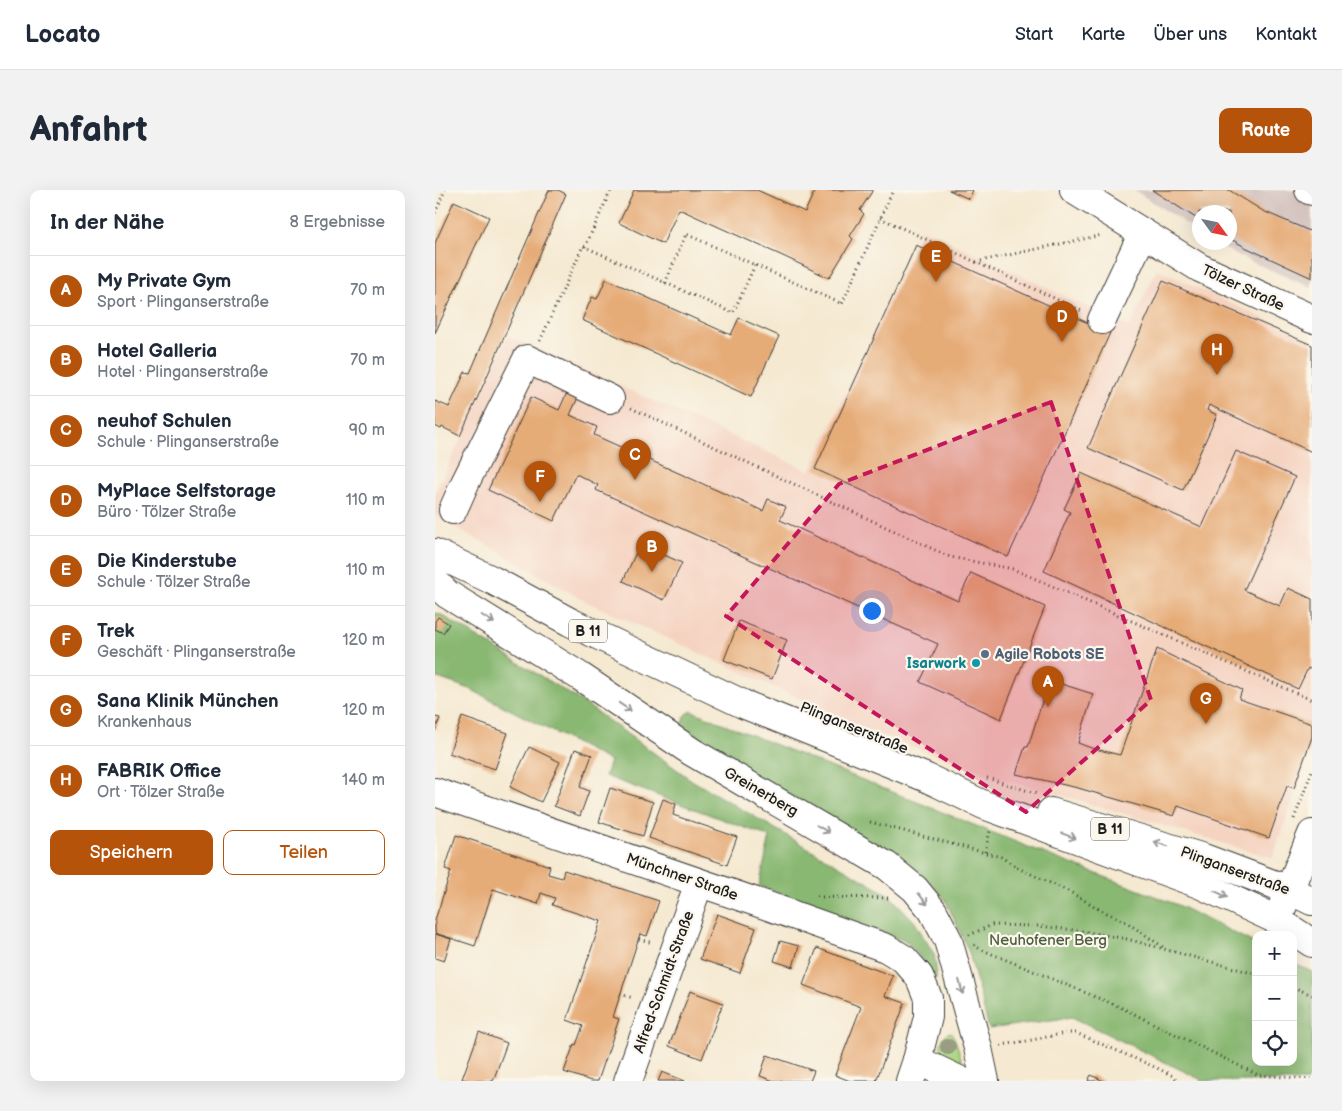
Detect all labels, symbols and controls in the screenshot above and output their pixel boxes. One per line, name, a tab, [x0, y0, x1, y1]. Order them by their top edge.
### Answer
text: Locato	[25, 20, 100, 49]
text: Start	[1015, 24, 1053, 45]
text: Karte	[1081, 24, 1125, 45]
text: Über uns	[1153, 24, 1227, 45]
text: Kontakt	[1255, 24, 1317, 45]
button: Route	[1219, 108, 1312, 153]
text: Anfahrt	[30, 109, 148, 152]
north arrow	[1192, 205, 1237, 250]
text: In der Nähe	[50, 210, 164, 235]
text: 8 Ergebnisse	[289, 213, 385, 232]
pin: E	[920, 241, 952, 282]
street label: Tölzer Straße	[1199, 261, 1287, 315]
text: My Private Gym	[97, 270, 231, 293]
text: A	[61, 281, 71, 300]
text: 70 m	[350, 281, 385, 300]
text: Sport · Plinganserstraße	[97, 293, 269, 312]
pin: D	[1046, 301, 1078, 342]
pin: H	[1201, 334, 1233, 375]
text: Hotel Galleria	[97, 340, 217, 363]
text: B	[60, 351, 72, 370]
text: 70 m	[350, 351, 385, 370]
text: Hotel · Plinganserstraße	[97, 363, 268, 382]
text: neuhof Schulen	[97, 410, 232, 433]
text: C	[60, 421, 72, 440]
text: 90 m	[349, 421, 385, 440]
text: Schule · Plinganserstraße	[97, 433, 279, 452]
pin: C	[619, 439, 651, 480]
pin: F	[524, 461, 556, 502]
text: MyPlace Selfstorage	[97, 480, 276, 503]
text: D	[60, 491, 72, 510]
text: 110 m	[346, 491, 385, 510]
text: Büro · Tölzer Straße	[97, 503, 236, 522]
pin: B	[636, 531, 668, 572]
text: Die Kinderstube	[97, 550, 237, 573]
text: E	[61, 561, 71, 580]
text: 110 m	[346, 561, 385, 580]
text: Schule · Tölzer Straße	[97, 573, 250, 592]
your location	[859, 598, 885, 624]
one-way arrow	[481, 615, 495, 625]
text: Trek	[97, 620, 135, 643]
road number: B 11	[569, 620, 607, 642]
text: F	[61, 631, 71, 650]
text: 120 m	[342, 631, 385, 650]
text: Geschäft · Plinganserstraße	[97, 643, 296, 662]
place label: Agile Robots SE	[994, 645, 1105, 664]
marker: Agile Robots SE	[979, 648, 991, 660]
place label: Isarwork	[907, 654, 966, 673]
marker: Isarwork	[970, 657, 982, 669]
pin: A	[1032, 666, 1064, 707]
pin: G	[1190, 683, 1222, 724]
text: Sana Klinik München	[97, 690, 279, 713]
street label: Plinganserstraße	[797, 698, 911, 758]
text: G	[60, 701, 72, 720]
text: 120 m	[342, 701, 385, 720]
one-way arrow	[618, 702, 632, 712]
text: Krankenhaus	[97, 713, 192, 732]
text: FABRIK Office	[97, 760, 221, 783]
street label: Greinerberg	[720, 763, 802, 821]
text: H	[60, 771, 72, 790]
text: 140 m	[342, 771, 385, 790]
text: Ort · Tölzer Straße	[97, 783, 225, 802]
road number: B 11	[1091, 818, 1129, 840]
one-way arrow	[816, 824, 830, 834]
button: Speichern	[50, 830, 213, 875]
button: Teilen	[223, 830, 385, 875]
one-way arrow	[1061, 832, 1076, 841]
one-way arrow	[1153, 839, 1169, 849]
street label: Plinganserstraße	[1178, 842, 1292, 900]
street label: Münchner Straße	[623, 849, 741, 905]
one-way arrow	[1213, 890, 1228, 900]
one-way arrow	[917, 892, 928, 905]
street label: Alfred-Schmidt-Straße	[629, 908, 699, 1056]
park label: Neuhofener Berg	[989, 931, 1107, 950]
map controls	[1252, 931, 1297, 1066]
button: +	[1252, 931, 1297, 976]
button: −	[1252, 976, 1297, 1021]
one-way arrow	[957, 979, 966, 995]
button: locate	[1252, 1021, 1297, 1066]

